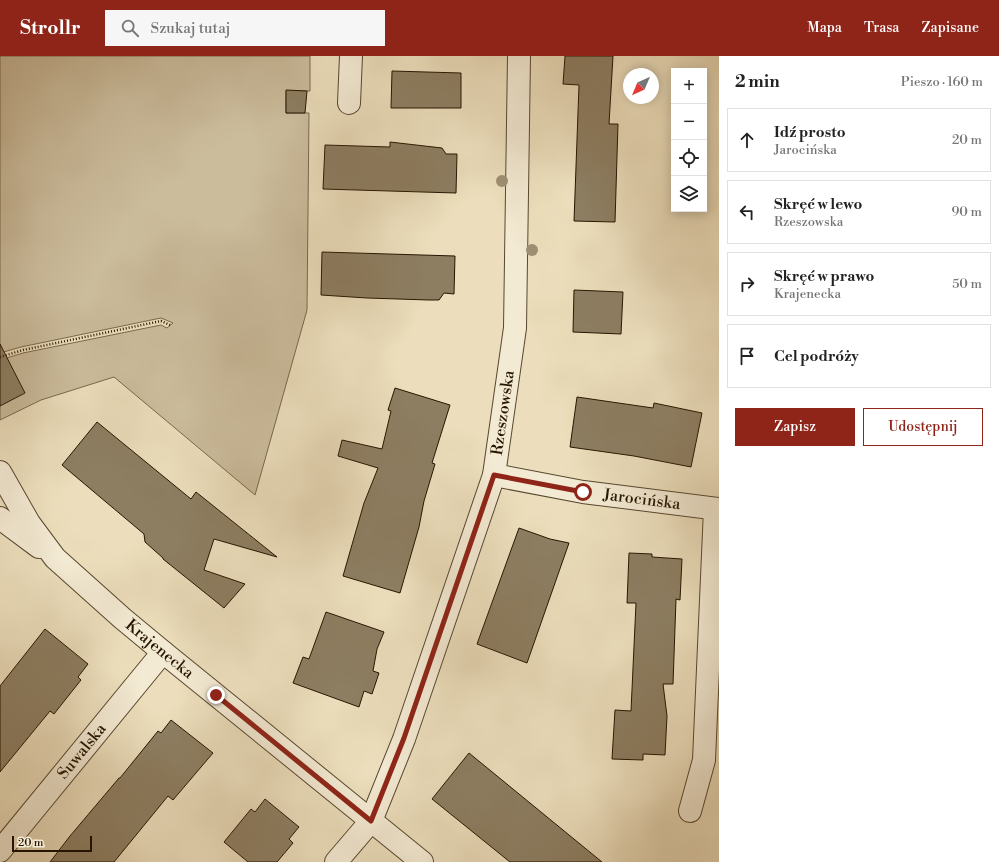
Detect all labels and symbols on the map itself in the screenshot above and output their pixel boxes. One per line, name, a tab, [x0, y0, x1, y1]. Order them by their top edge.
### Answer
north arrow	[623, 68, 659, 104]
street label: Rzeszowska	[487, 368, 519, 457]
route start	[574, 483, 592, 501]
street label: Jarocińska	[601, 485, 683, 514]
street label: Krajenecka	[121, 615, 199, 684]
route end	[207, 686, 225, 704]
street label: Suwalska	[53, 719, 111, 783]
scale bar	[12, 834, 92, 853]

